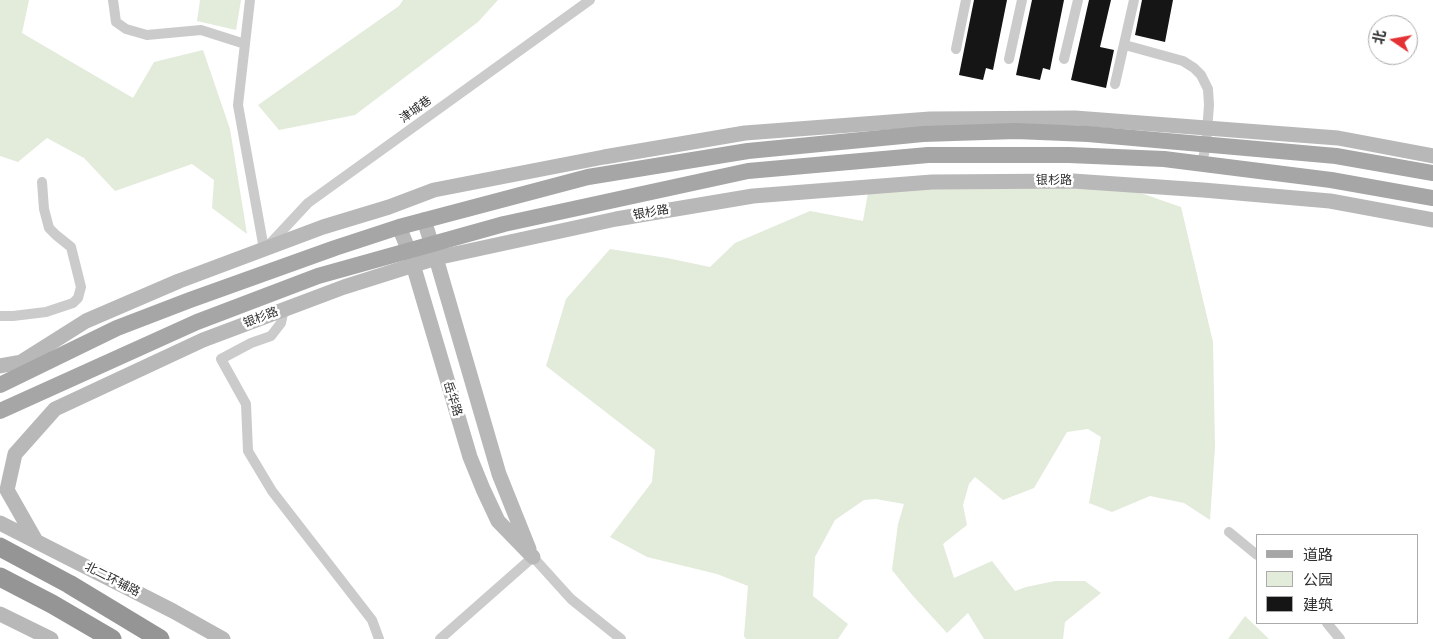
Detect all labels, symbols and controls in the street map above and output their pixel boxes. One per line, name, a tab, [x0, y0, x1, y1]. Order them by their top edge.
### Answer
north arrow	[1368, 15, 1418, 65]
text: 北	[1370, 29, 1389, 46]
street label: 津城巷	[397, 94, 435, 126]
street label: 银杉路	[1036, 174, 1072, 188]
street label: 银杉路	[632, 203, 670, 223]
street label: 银杉路	[242, 305, 280, 331]
street label: 岳华路	[440, 380, 464, 418]
legend	[1256, 534, 1418, 624]
text: 道路	[1303, 546, 1333, 564]
street label: 北二环辅路	[82, 560, 142, 600]
text: 公园	[1303, 571, 1333, 589]
text: 建筑	[1303, 596, 1333, 614]

